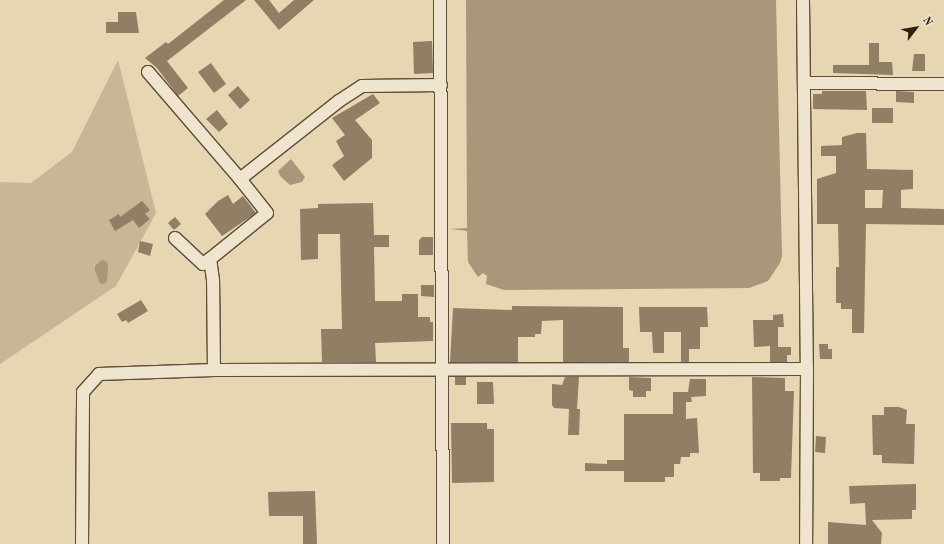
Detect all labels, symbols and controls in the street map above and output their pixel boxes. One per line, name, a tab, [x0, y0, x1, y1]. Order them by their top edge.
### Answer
north arrow	[896, 8, 936, 48]
text: N	[920, 15, 934, 28]

